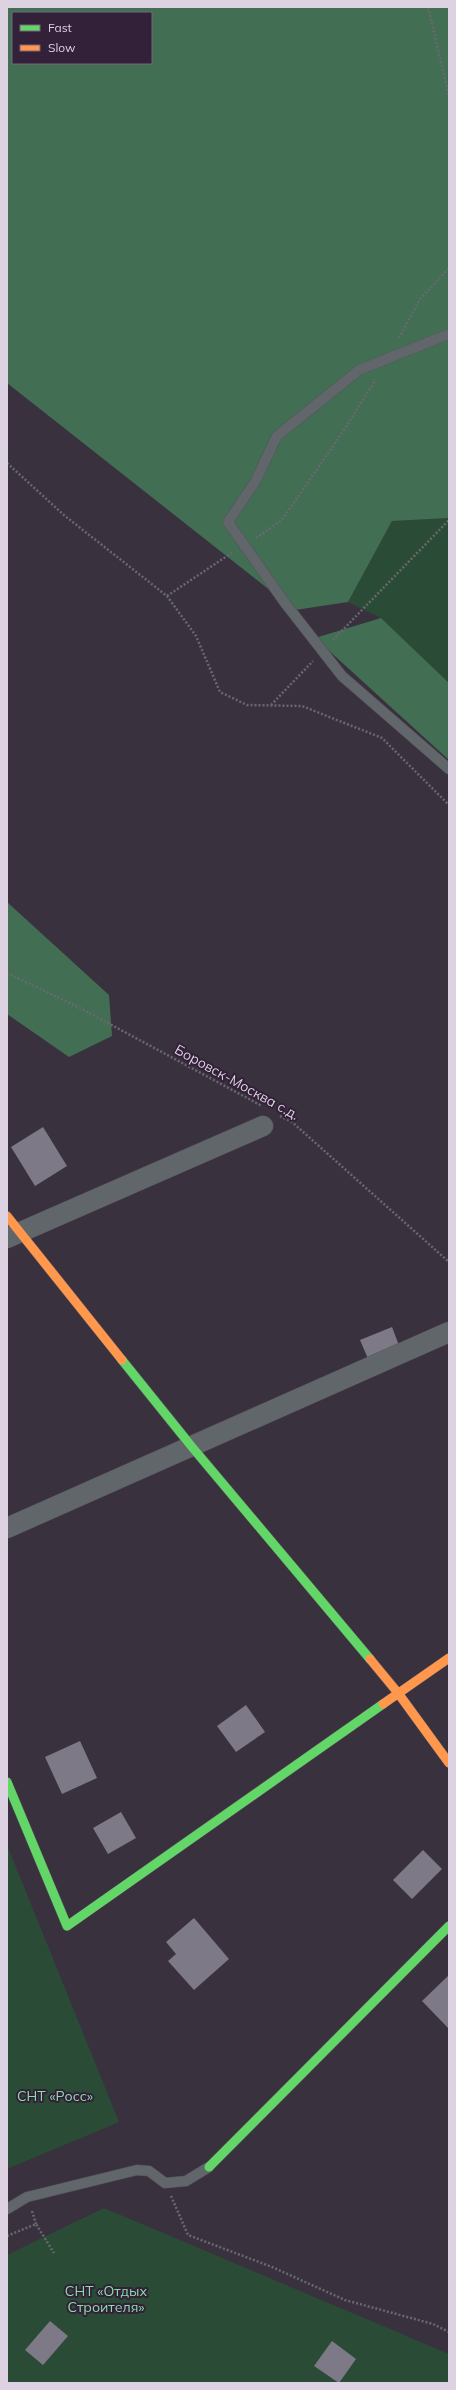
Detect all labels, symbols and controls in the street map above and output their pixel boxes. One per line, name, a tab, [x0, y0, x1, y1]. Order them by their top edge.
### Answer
legend	[12, 12, 152, 64]
text: Fast	[48, 20, 72, 35]
text: Slow	[48, 40, 76, 55]
street label: Боровск-Москва с.д.	[172, 1040, 302, 1124]
park label: СНТ «Росс»	[17, 2087, 93, 2105]
park label: СНТ «Отдых Строителя»	[65, 2282, 148, 2316]

